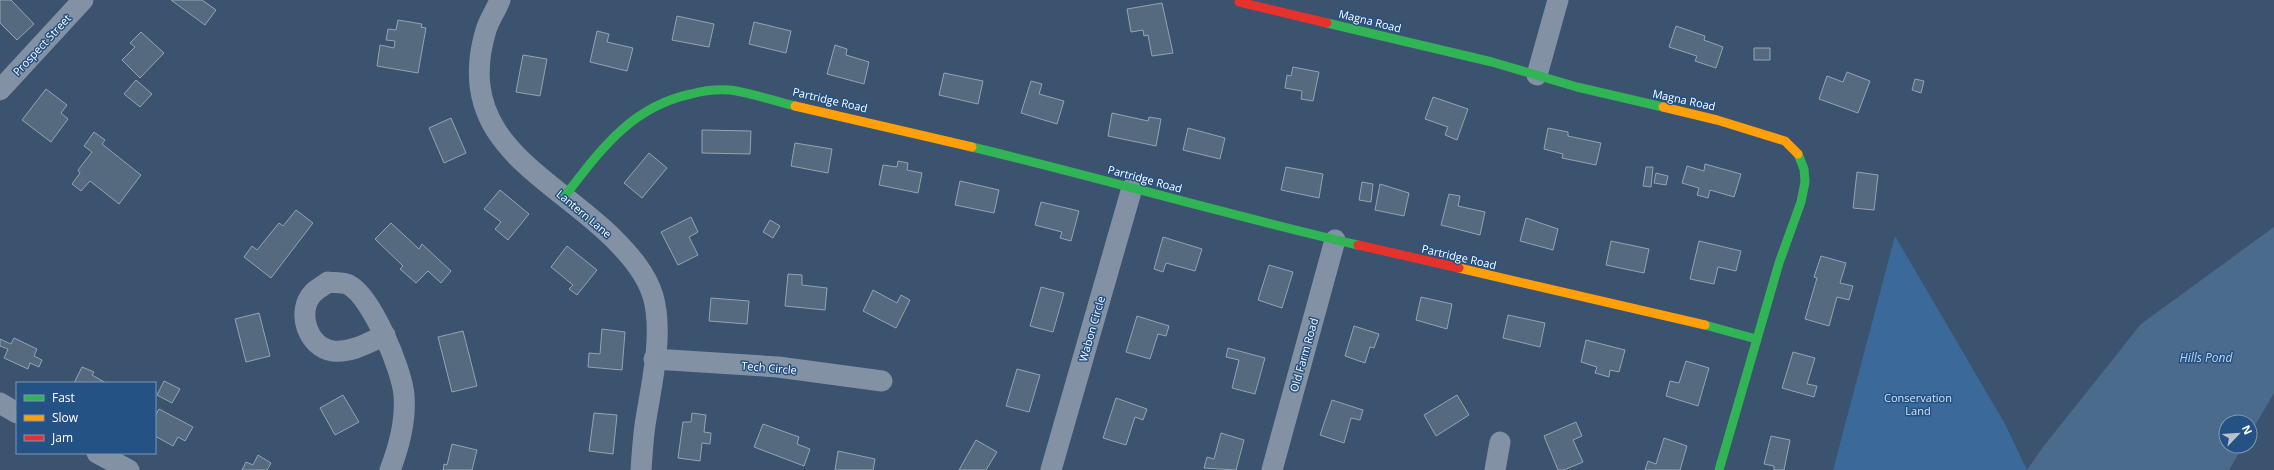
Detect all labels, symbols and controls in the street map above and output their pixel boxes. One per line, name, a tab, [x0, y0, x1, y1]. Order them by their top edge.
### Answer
street label: Magna Road	[1337, 6, 1403, 36]
street label: Prospect Street	[9, 11, 74, 79]
street label: Partridge Road	[791, 84, 869, 115]
street label: Magna Road	[1651, 86, 1717, 113]
street label: Partridge Road	[1106, 161, 1184, 196]
street label: Lantern Lane	[554, 186, 615, 241]
street label: Partridge Road	[1420, 241, 1498, 272]
street label: Wabon Circle	[1075, 294, 1108, 363]
street label: Old Farm Road	[1286, 316, 1321, 394]
water label: Hills Pond	[2180, 349, 2234, 366]
street label: Tech Circle	[741, 358, 797, 377]
legend	[16, 382, 156, 454]
text: Fast	[52, 389, 75, 406]
park label: Conservation Land	[1884, 390, 1952, 418]
text: Slow	[52, 409, 79, 426]
north arrow	[2218, 414, 2258, 454]
text: N	[2239, 422, 2256, 437]
text: Jam	[51, 429, 73, 446]

